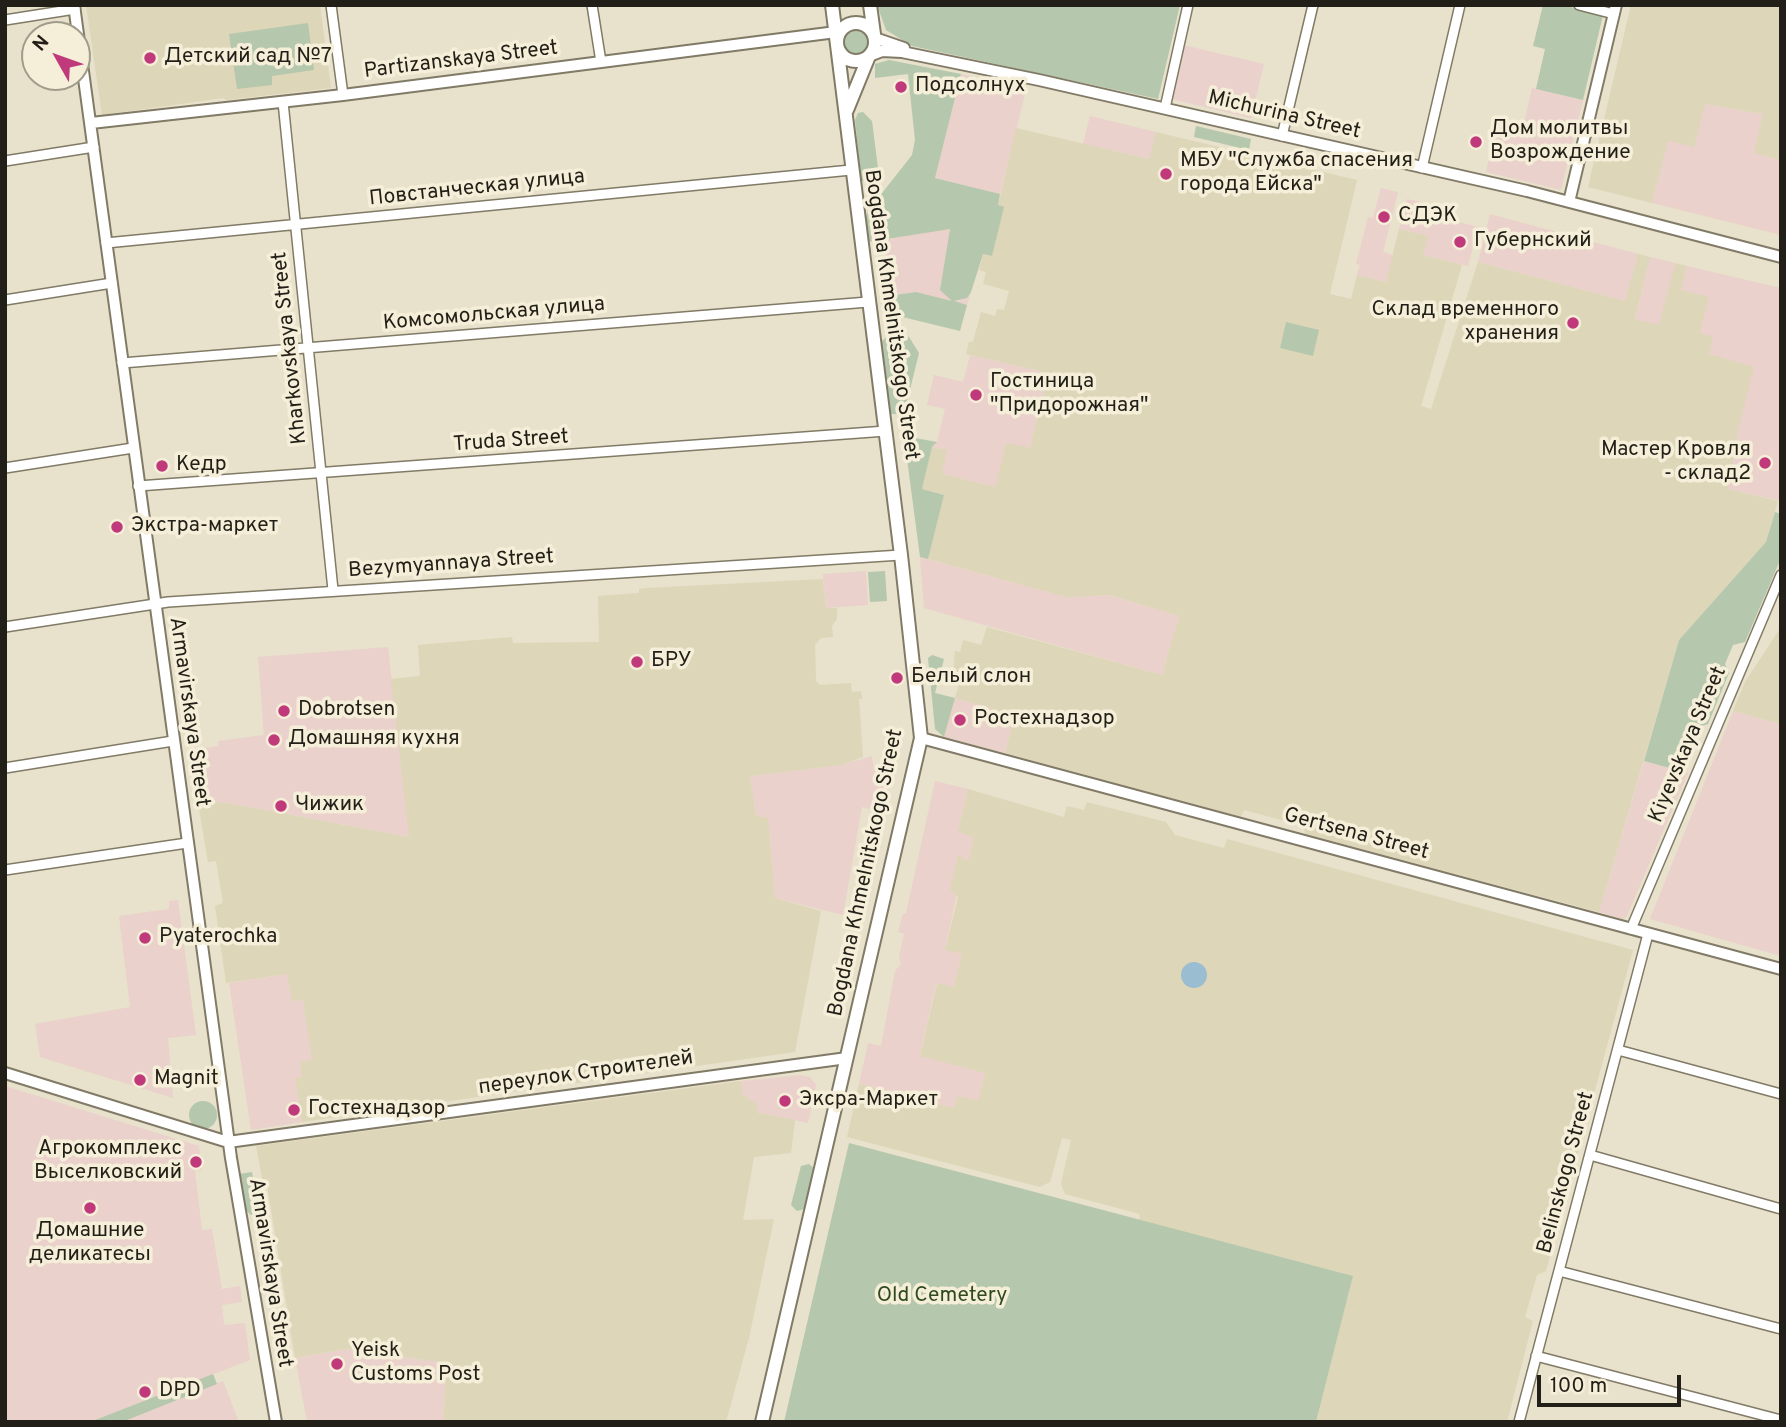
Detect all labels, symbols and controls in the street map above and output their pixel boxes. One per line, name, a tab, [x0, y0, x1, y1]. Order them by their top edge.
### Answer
north arrow	[21, 21, 91, 91]
text: N	[28, 31, 55, 57]
street label: Partizanskaya Street	[363, 37, 559, 85]
place label: Детский сад №7	[164, 45, 332, 71]
marker: Детский сад №7	[142, 50, 158, 66]
place label: Подсолнух	[915, 74, 1025, 100]
marker: Подсолнух	[893, 79, 909, 95]
street label: Michurina Street	[1205, 86, 1363, 146]
place label: Дом молитвы Возрождение	[1490, 117, 1631, 167]
marker: Дом молитвы Возрождение	[1468, 134, 1484, 150]
place label: МБУ "Служба спасения города Ейска"	[1180, 149, 1413, 199]
street label: Повстанческая улица	[368, 165, 586, 213]
marker: МБУ "Служба спасения города Ейска"	[1158, 166, 1174, 182]
street label: Bogdana Khmelnitskogo Street	[857, 168, 923, 462]
place label: СДЭК	[1398, 204, 1457, 230]
marker: СДЭК	[1376, 209, 1392, 225]
place label: Губернский	[1474, 229, 1592, 255]
marker: Губернский	[1452, 234, 1468, 250]
street label: Kharkovskaya Street	[268, 250, 314, 446]
street label: Комсомольская улица	[382, 293, 606, 337]
place label: Склад временного хранения	[1372, 298, 1559, 348]
marker: Склад временного хранения	[1565, 315, 1581, 331]
place label: Гостиница "Придорожная"	[990, 370, 1148, 420]
marker: Гостиница "Придорожная"	[968, 387, 984, 403]
street label: Truda Street	[452, 425, 570, 459]
place label: Мастер Кровля - склад2	[1601, 438, 1751, 488]
place label: Кедр	[176, 453, 227, 479]
marker: Мастер Кровля - склад2	[1757, 455, 1773, 471]
marker: Кедр	[154, 458, 170, 474]
place label: Экстра-маркет	[131, 514, 278, 540]
marker: Экстра-маркет	[109, 519, 125, 535]
street label: Bezymyannaya Street	[347, 545, 555, 585]
street label: Armavirskaya Street	[162, 616, 214, 808]
place label: БРУ	[651, 649, 692, 675]
marker: БРУ	[629, 654, 645, 670]
street label: Kiyevskaya Street	[1645, 663, 1733, 827]
place label: Белый слон	[911, 665, 1031, 691]
marker: Белый слон	[889, 670, 905, 686]
place label: Dobrotsen	[298, 698, 395, 724]
marker: Dobrotsen	[276, 703, 292, 719]
place label: Ростехнадзор	[974, 707, 1115, 733]
marker: Ростехнадзор	[952, 712, 968, 728]
place label: Домашняя кухня	[288, 727, 460, 753]
street label: Bogdana Khmelnitskogo Street	[824, 727, 910, 1019]
marker: Домашняя кухня	[266, 732, 282, 748]
place label: Чижик	[295, 793, 364, 819]
marker: Чижик	[273, 798, 289, 814]
street label: Gertsena Street	[1281, 804, 1431, 866]
place label: Pyaterochka	[159, 925, 277, 951]
marker: Pyaterochka	[137, 930, 153, 946]
street label: переулок Строителей	[477, 1046, 695, 1102]
place label: Magnit	[154, 1067, 219, 1093]
marker: Magnit	[132, 1072, 148, 1088]
place label: Эксра-Маркет	[799, 1088, 938, 1114]
street label: Belinskogo Street	[1533, 1089, 1601, 1257]
marker: Эксра-Маркет	[777, 1093, 793, 1109]
place label: Гостехнадзор	[308, 1097, 445, 1123]
marker: Гостехнадзор	[286, 1102, 302, 1118]
place label: Агрокомплекс Выселковский	[34, 1137, 182, 1187]
marker: Агрокомплекс Выселковский	[188, 1154, 204, 1170]
street label: Armavirskaya Street	[242, 1177, 296, 1369]
marker: Домашние деликатесы	[82, 1200, 98, 1216]
place label: Домашние деликатесы	[29, 1219, 151, 1269]
park label: Old Cemetery	[877, 1284, 1007, 1310]
place label: Yeisk Customs Post	[351, 1339, 480, 1389]
marker: Yeisk Customs Post	[329, 1356, 345, 1372]
scale bar	[1541, 1360, 1684, 1404]
text: 100 m	[1550, 1373, 1607, 1400]
place label: DPD	[159, 1379, 201, 1405]
marker: DPD	[137, 1384, 153, 1400]

